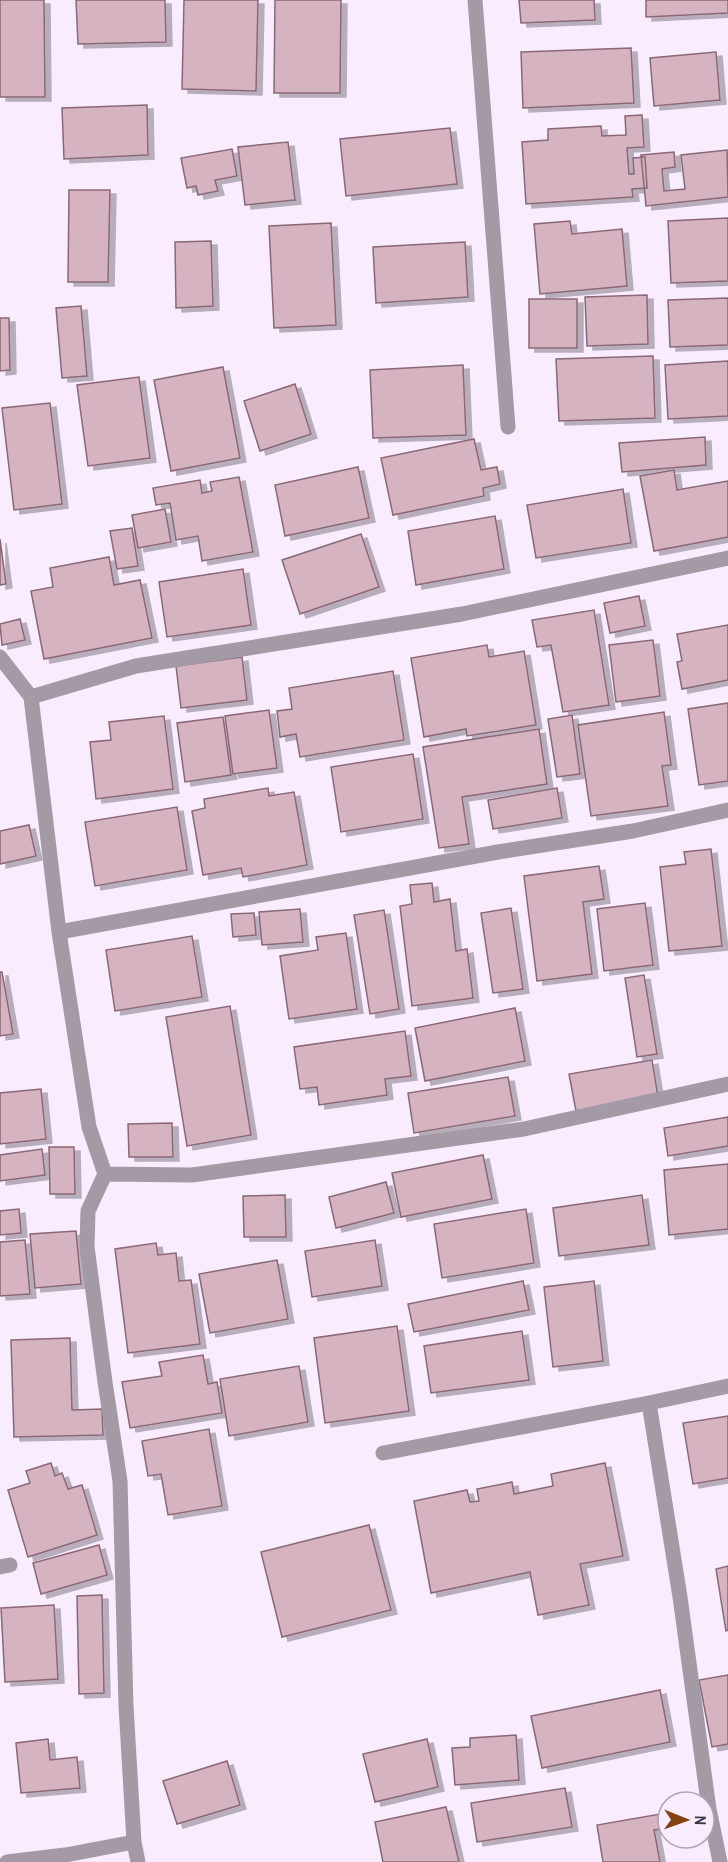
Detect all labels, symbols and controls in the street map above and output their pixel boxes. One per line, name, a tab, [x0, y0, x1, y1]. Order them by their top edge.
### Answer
north arrow	[656, 1790, 716, 1850]
text: N	[690, 1815, 712, 1825]

